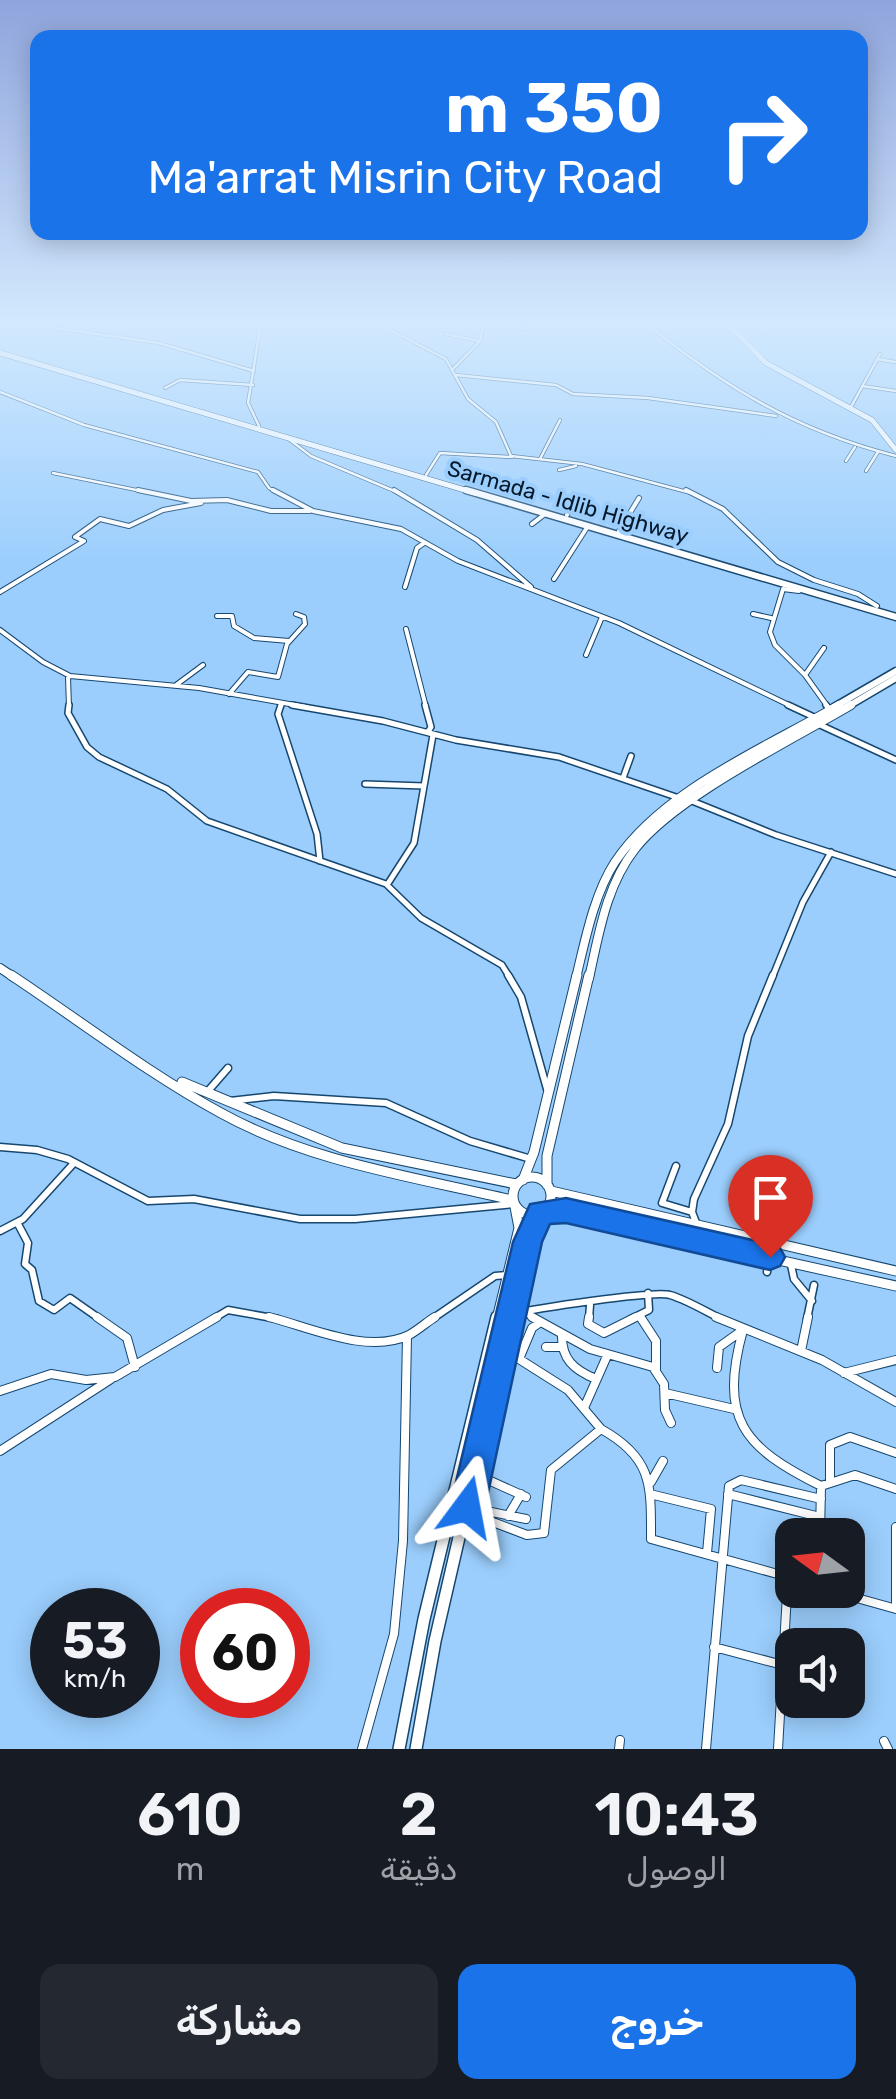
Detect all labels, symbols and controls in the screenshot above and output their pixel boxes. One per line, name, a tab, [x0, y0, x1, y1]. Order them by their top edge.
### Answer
text: 350 m	[445, 67, 663, 150]
icon: right	[698, 70, 828, 200]
text: Ma'arrat Misrin City Road	[147, 151, 663, 204]
street label: Sarmada - Idlib Highway	[444, 455, 692, 549]
pin	[728, 1155, 813, 1258]
icon: arrive	[743, 1170, 798, 1225]
position arrow	[415, 1455, 519, 1559]
north arrow	[775, 1518, 865, 1608]
map controls	[775, 1518, 865, 1718]
speed limit sign: 60	[180, 1588, 310, 1718]
text: 53	[62, 1611, 128, 1671]
button: sound	[775, 1628, 865, 1718]
text: km/h	[64, 1664, 126, 1693]
text: 610	[137, 1779, 243, 1850]
text: 2	[400, 1779, 438, 1850]
text: 10:43	[594, 1779, 759, 1850]
text: m	[176, 1850, 204, 1888]
text: دقيقة	[380, 1850, 457, 1888]
text: الوصول	[626, 1850, 727, 1888]
button: مشاركة	[40, 1964, 438, 2079]
button: خروج	[458, 1964, 856, 2079]

